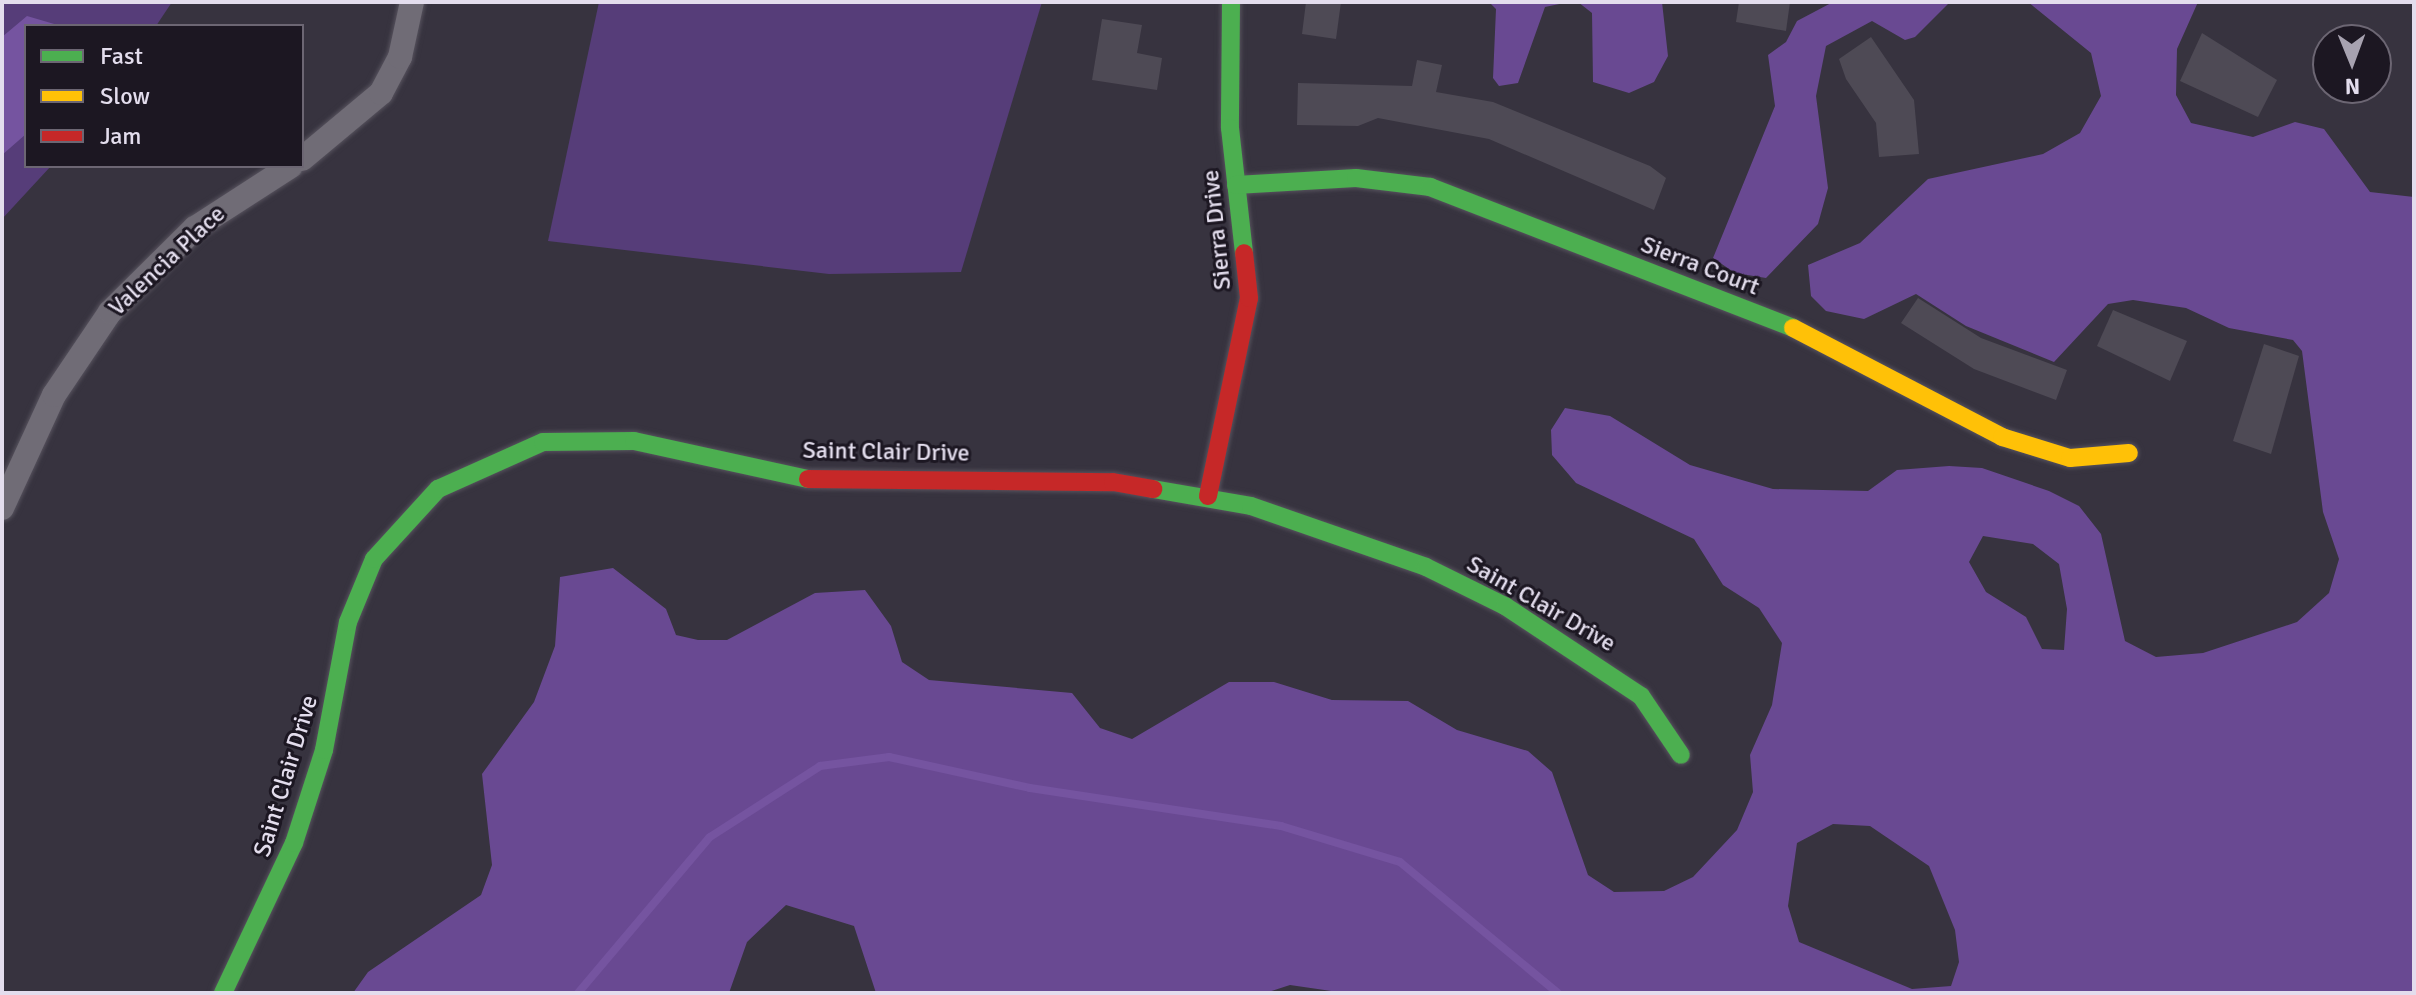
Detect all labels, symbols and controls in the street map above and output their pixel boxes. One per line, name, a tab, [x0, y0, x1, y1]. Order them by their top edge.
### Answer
legend	[24, 24, 304, 168]
north arrow	[2312, 24, 2392, 104]
text: Fast	[100, 41, 143, 71]
text: N	[2345, 73, 2360, 100]
text: Slow	[100, 81, 150, 111]
text: Jam	[100, 121, 141, 151]
street label: Sierra Drive	[1196, 169, 1238, 291]
street label: Valencia Place	[103, 200, 231, 322]
street label: Sierra Court	[1637, 230, 1763, 302]
street label: Saint Clair Drive	[802, 436, 970, 468]
street label: Saint Clair Drive	[1462, 550, 1620, 658]
street label: Saint Clair Drive	[248, 692, 324, 860]

